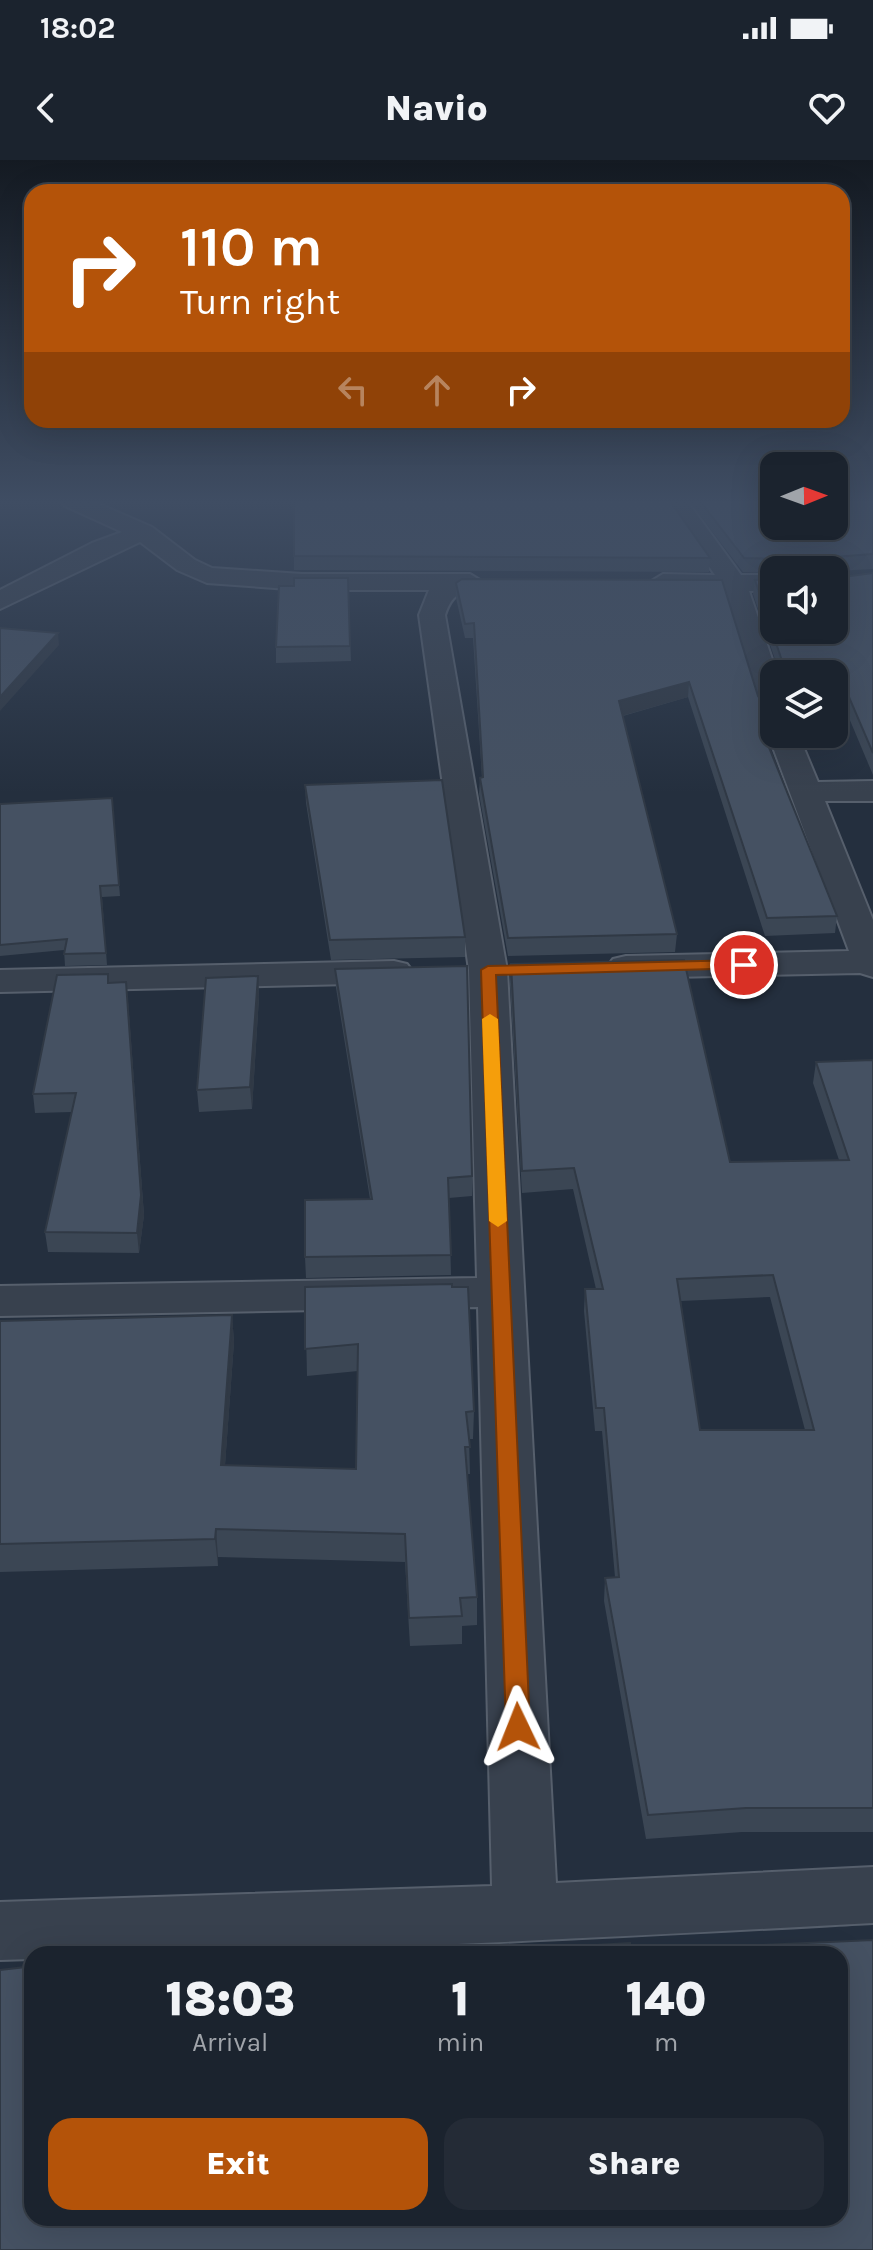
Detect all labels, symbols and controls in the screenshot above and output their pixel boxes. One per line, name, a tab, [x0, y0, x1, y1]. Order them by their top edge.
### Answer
text: 18:02	[40, 10, 115, 46]
icon: back	[24, 86, 68, 130]
icon: heart	[805, 86, 849, 130]
text: Navio	[385, 87, 488, 129]
text: 110 m	[180, 214, 323, 279]
icon: right	[48, 216, 152, 320]
text: Turn right	[180, 281, 340, 323]
icon: left	[331, 368, 375, 412]
icon: ahead	[415, 368, 459, 412]
icon: right	[499, 368, 543, 412]
north arrow	[760, 452, 848, 540]
map controls	[760, 452, 848, 748]
button: sound	[760, 556, 848, 644]
button: layers	[760, 660, 848, 748]
pin	[710, 931, 778, 999]
icon: arrive	[722, 943, 766, 987]
position arrow	[476, 1685, 560, 1769]
text: 18:03	[165, 1971, 295, 2027]
text: 1	[451, 1971, 470, 2027]
text: 140	[626, 1971, 707, 2027]
text: Arrival	[192, 2027, 268, 2058]
text: min	[436, 2027, 484, 2058]
text: m	[654, 2027, 678, 2058]
button: Exit	[48, 2118, 428, 2210]
button: Share	[444, 2118, 824, 2210]

